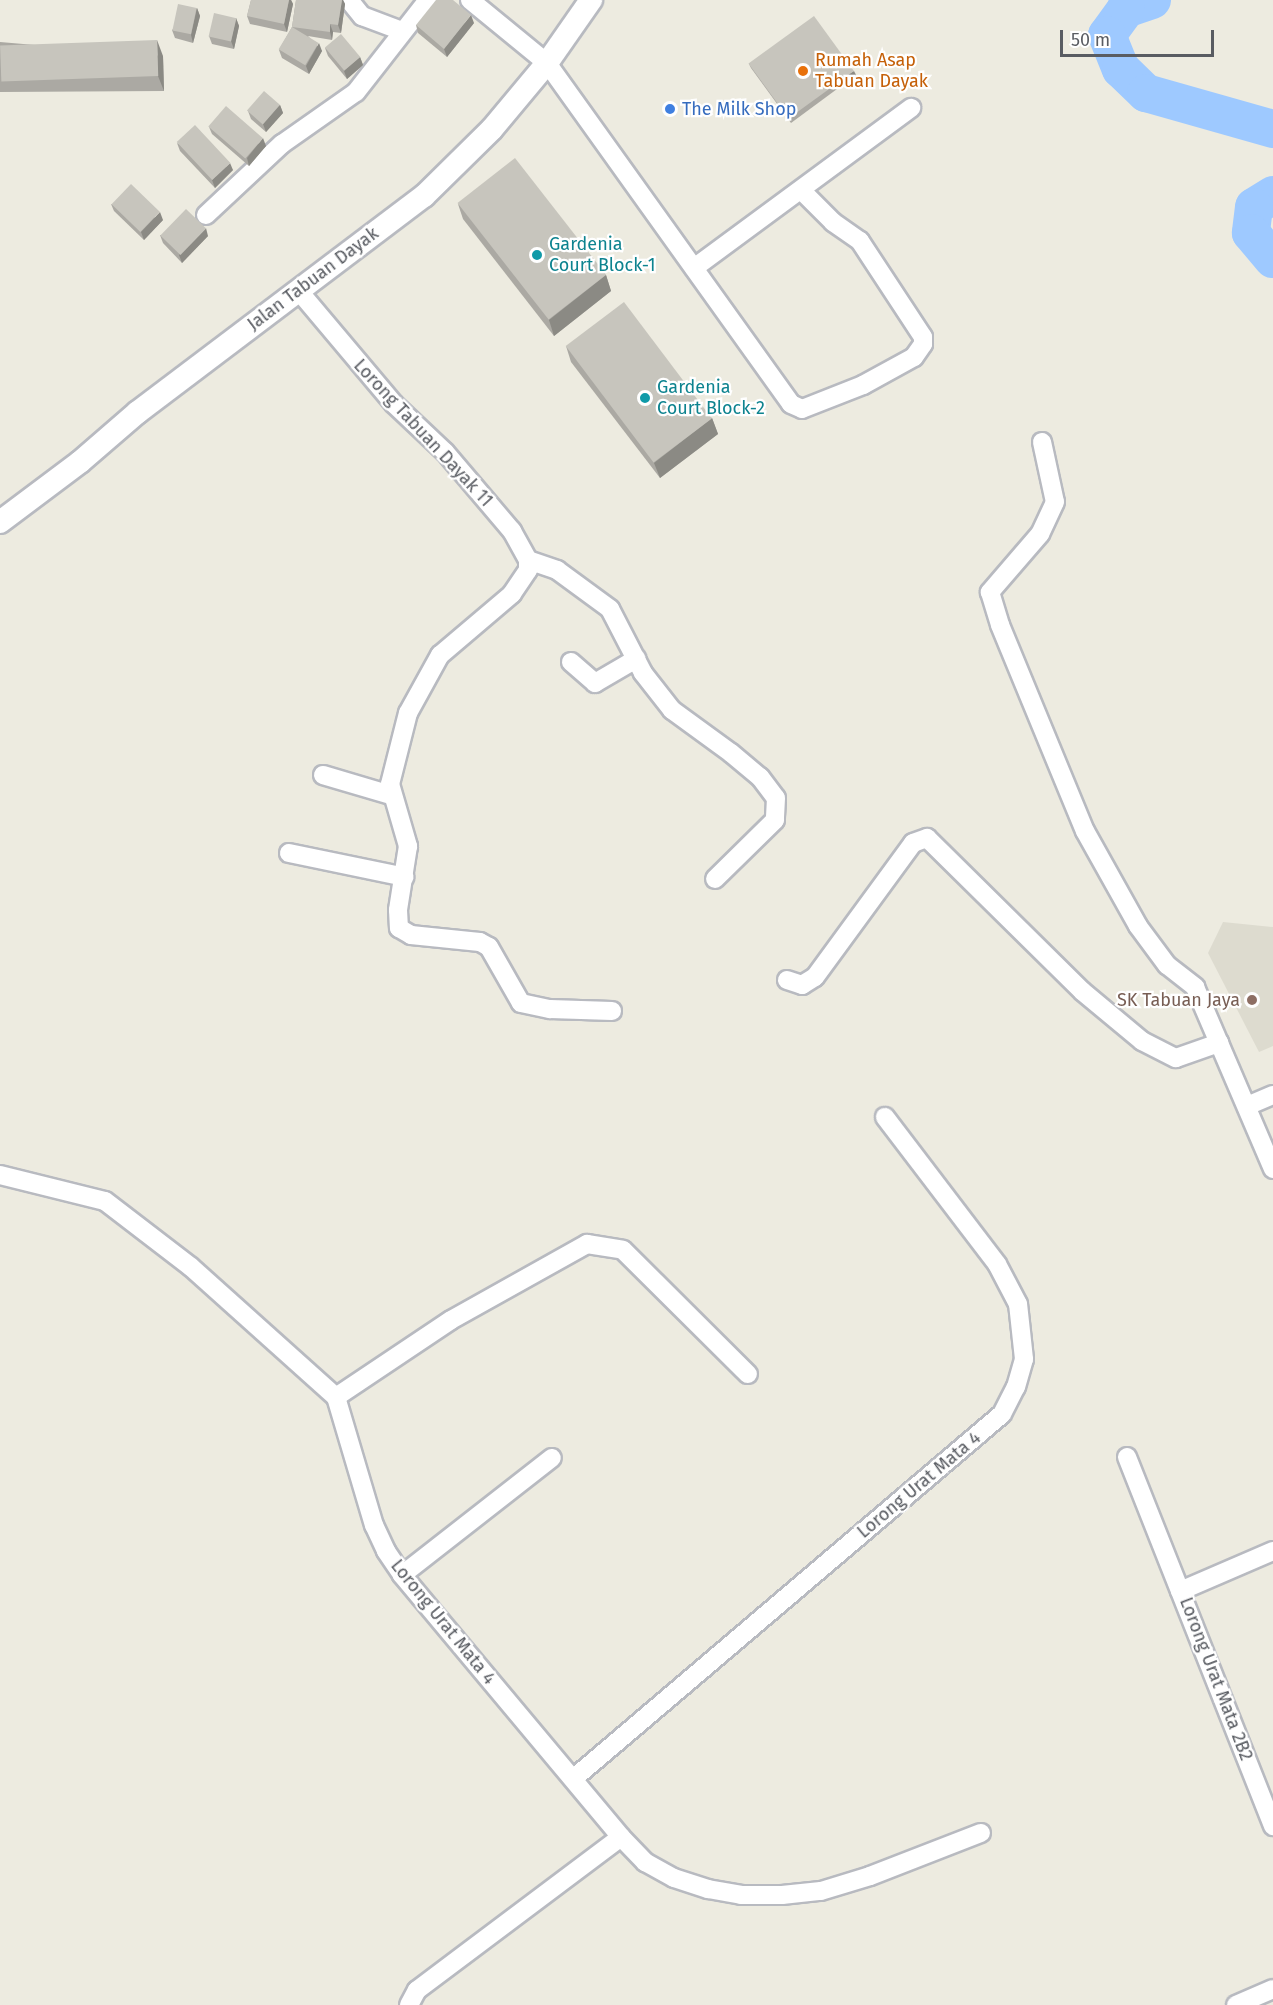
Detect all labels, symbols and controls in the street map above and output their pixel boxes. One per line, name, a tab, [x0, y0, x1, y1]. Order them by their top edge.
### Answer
scale bar	[1063, 18, 1218, 56]
text: 50 m	[1071, 29, 1110, 51]
place label: Rumah Asap Tabuan Dayak	[815, 50, 928, 92]
marker: Rumah Asap Tabuan Dayak	[796, 64, 810, 78]
place label: The Milk Shop	[682, 98, 796, 120]
marker: The Milk Shop	[663, 102, 677, 116]
street label: Jalan Tabuan Dayak	[243, 223, 383, 335]
place label: Gardenia Court Block-1	[549, 234, 656, 276]
marker: Gardenia Court Block-1	[530, 248, 544, 262]
street label: Lorong Tabuan Dayak 11	[349, 355, 497, 511]
place label: Gardenia Court Block-2	[657, 377, 765, 420]
marker: Gardenia Court Block-2	[638, 391, 652, 405]
place label: SK Tabuan Jaya	[1117, 989, 1240, 1011]
marker: SK Tabuan Jaya	[1245, 993, 1259, 1007]
street label: Lorong Urat Mata 4	[853, 1427, 985, 1543]
street label: Lorong Urat Mata 4	[386, 1555, 500, 1689]
street label: Lorong Urat Mata 2B2	[1175, 1594, 1257, 1764]

